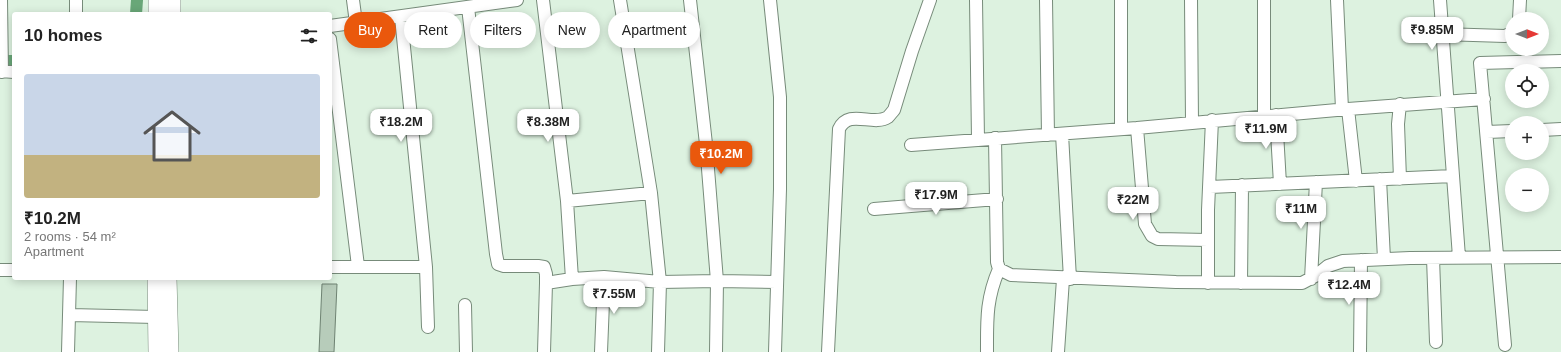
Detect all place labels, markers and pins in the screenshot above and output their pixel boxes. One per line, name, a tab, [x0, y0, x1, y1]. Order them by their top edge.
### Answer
pin: ₹9.85M	[1399, 17, 1465, 51]
pin: ₹18.2M	[368, 109, 434, 143]
pin: ₹8.38M	[515, 109, 581, 143]
pin: ₹11.9M	[1233, 116, 1299, 150]
pin: ₹10.2M	[688, 141, 754, 175]
pin: ₹17.9M	[903, 182, 969, 216]
pin: ₹22M	[1109, 187, 1157, 221]
pin: ₹11M	[1277, 196, 1325, 230]
pin: ₹12.4M	[1316, 272, 1382, 306]
pin: ₹7.55M	[581, 281, 647, 315]

